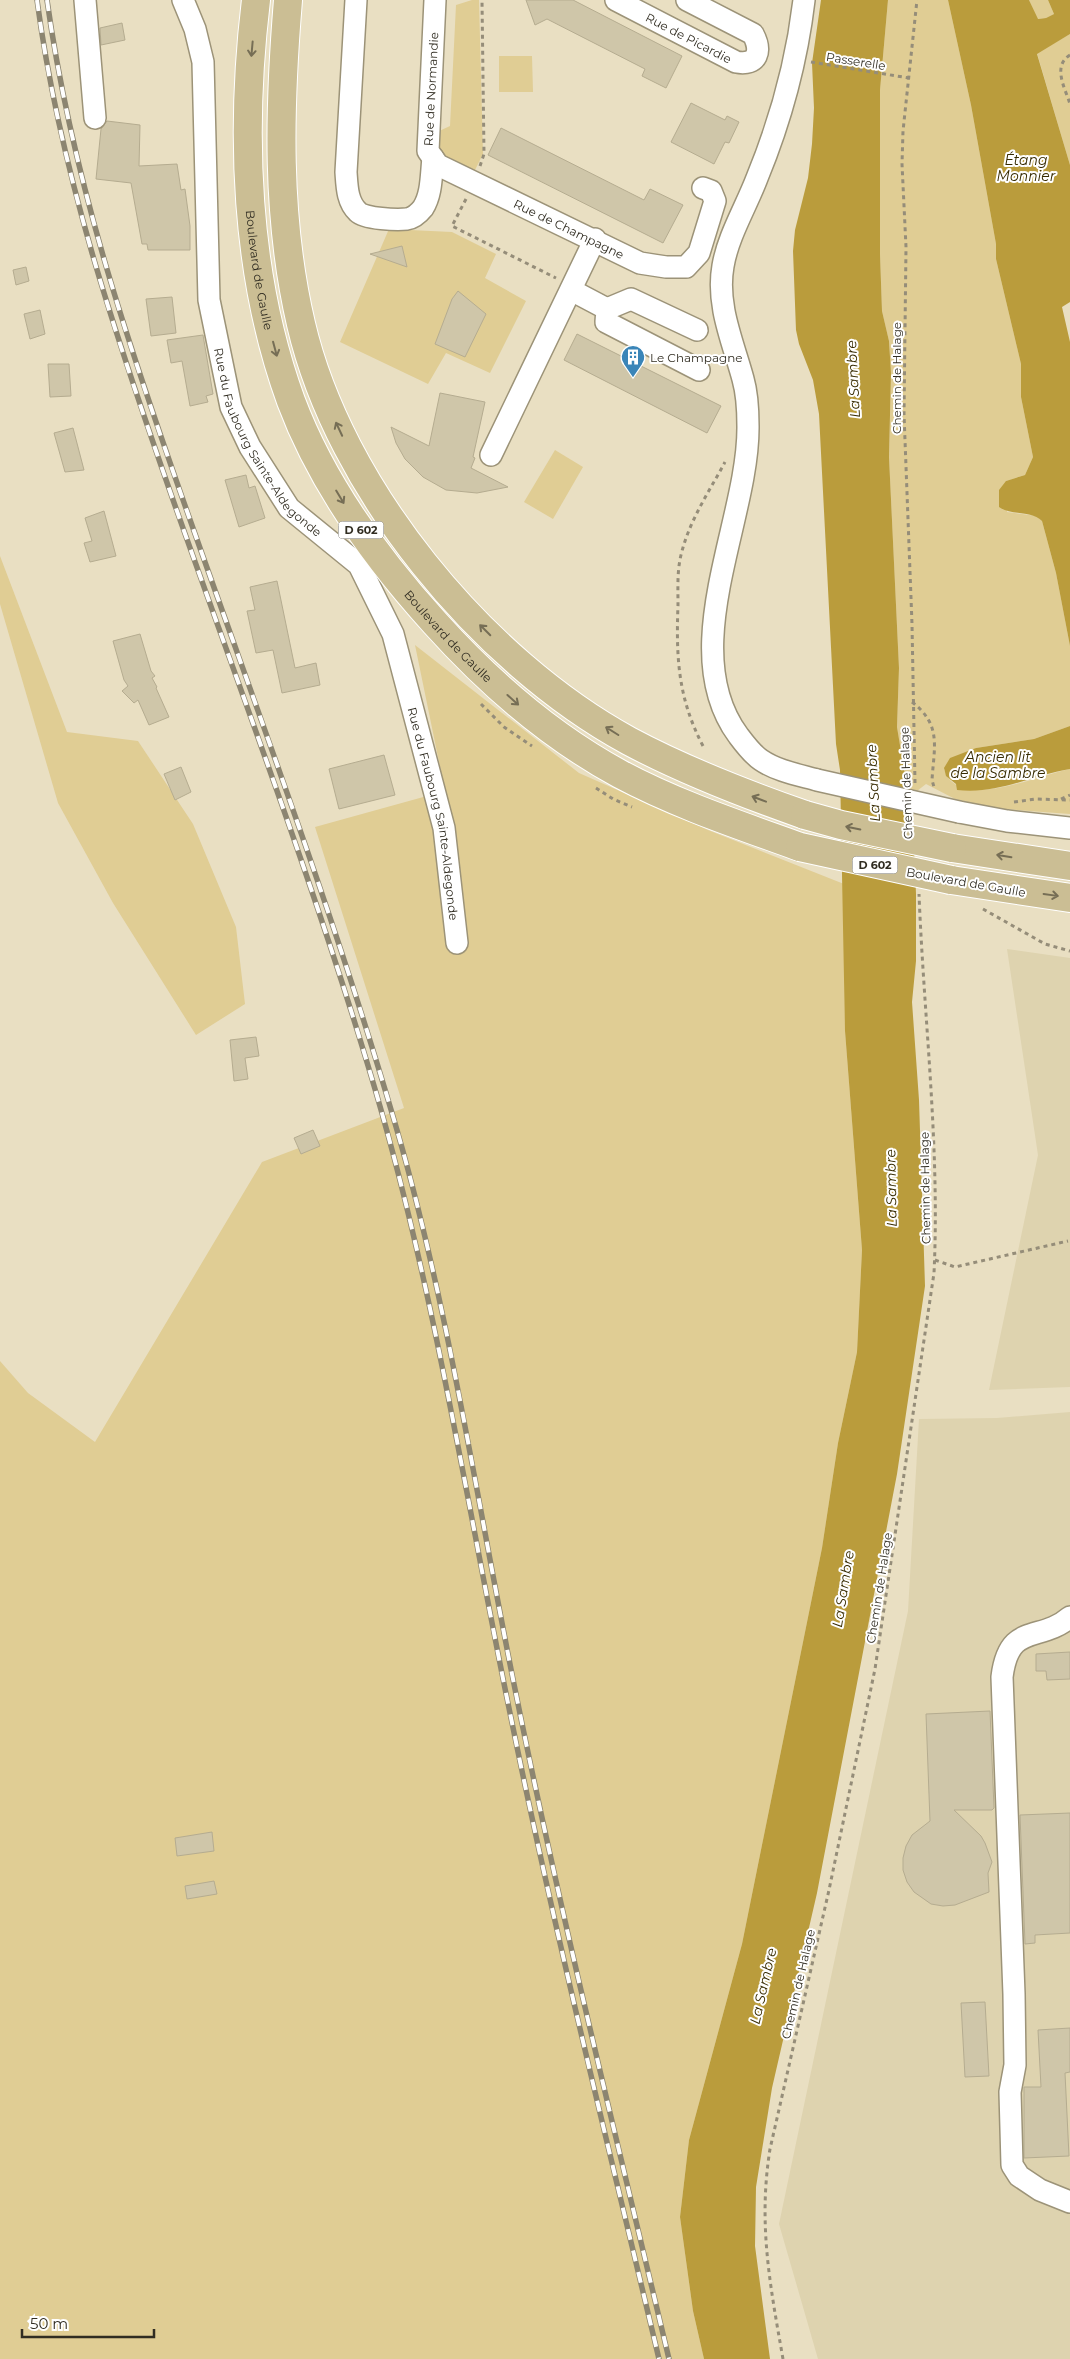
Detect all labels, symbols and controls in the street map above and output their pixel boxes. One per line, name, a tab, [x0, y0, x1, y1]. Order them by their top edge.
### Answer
street label: Rue de Picardie	[643, 9, 734, 66]
street label: Rue de Normandie	[421, 32, 441, 146]
one-way arrow	[247, 40, 256, 56]
street label: Passerelle	[825, 49, 887, 73]
water label: Étang Monnier	[997, 151, 1056, 185]
street label: Rue de Champagne	[511, 195, 627, 262]
street label: Boulevard de Gaulle	[243, 209, 277, 331]
street label: Chemin de Halage	[889, 322, 904, 434]
one-way arrow	[271, 340, 280, 356]
water label: La Sambre	[842, 340, 864, 418]
building icon: Le Champagne	[620, 344, 646, 378]
street label: Rue du Faubourg Sainte-Aldegonde	[211, 346, 325, 539]
place label: Le Champagne	[650, 350, 743, 365]
one-way arrow	[334, 422, 343, 437]
one-way arrow	[335, 490, 345, 504]
road number: D 602	[338, 522, 384, 538]
street label: Boulevard de Gaulle	[402, 587, 496, 685]
one-way arrow	[479, 624, 491, 637]
one-way arrow	[506, 694, 519, 705]
street label: Rue du Faubourg Sainte-Aldegonde	[405, 705, 462, 921]
one-way arrow	[606, 725, 620, 735]
street label: Chemin de Halage	[897, 727, 915, 839]
water label: La Sambre	[862, 744, 884, 822]
water label: Ancien lit de la Sambre	[951, 748, 1045, 782]
one-way arrow	[752, 794, 768, 803]
one-way arrow	[845, 823, 861, 832]
one-way arrow	[997, 850, 1013, 860]
road number: D 602	[852, 856, 898, 874]
street label: Boulevard de Gaulle	[905, 864, 1027, 900]
one-way arrow	[1043, 891, 1059, 901]
street label: Chemin de Halage	[917, 1132, 933, 1244]
water label: La Sambre	[881, 1149, 901, 1227]
street label: Chemin de Halage	[863, 1531, 895, 1645]
water label: La Sambre	[828, 1549, 858, 1629]
street label: Chemin de Halage	[778, 1928, 818, 2040]
water label: La Sambre	[745, 1946, 781, 2026]
scale bar	[22, 2306, 155, 2338]
text: 50 m	[30, 2314, 68, 2333]

